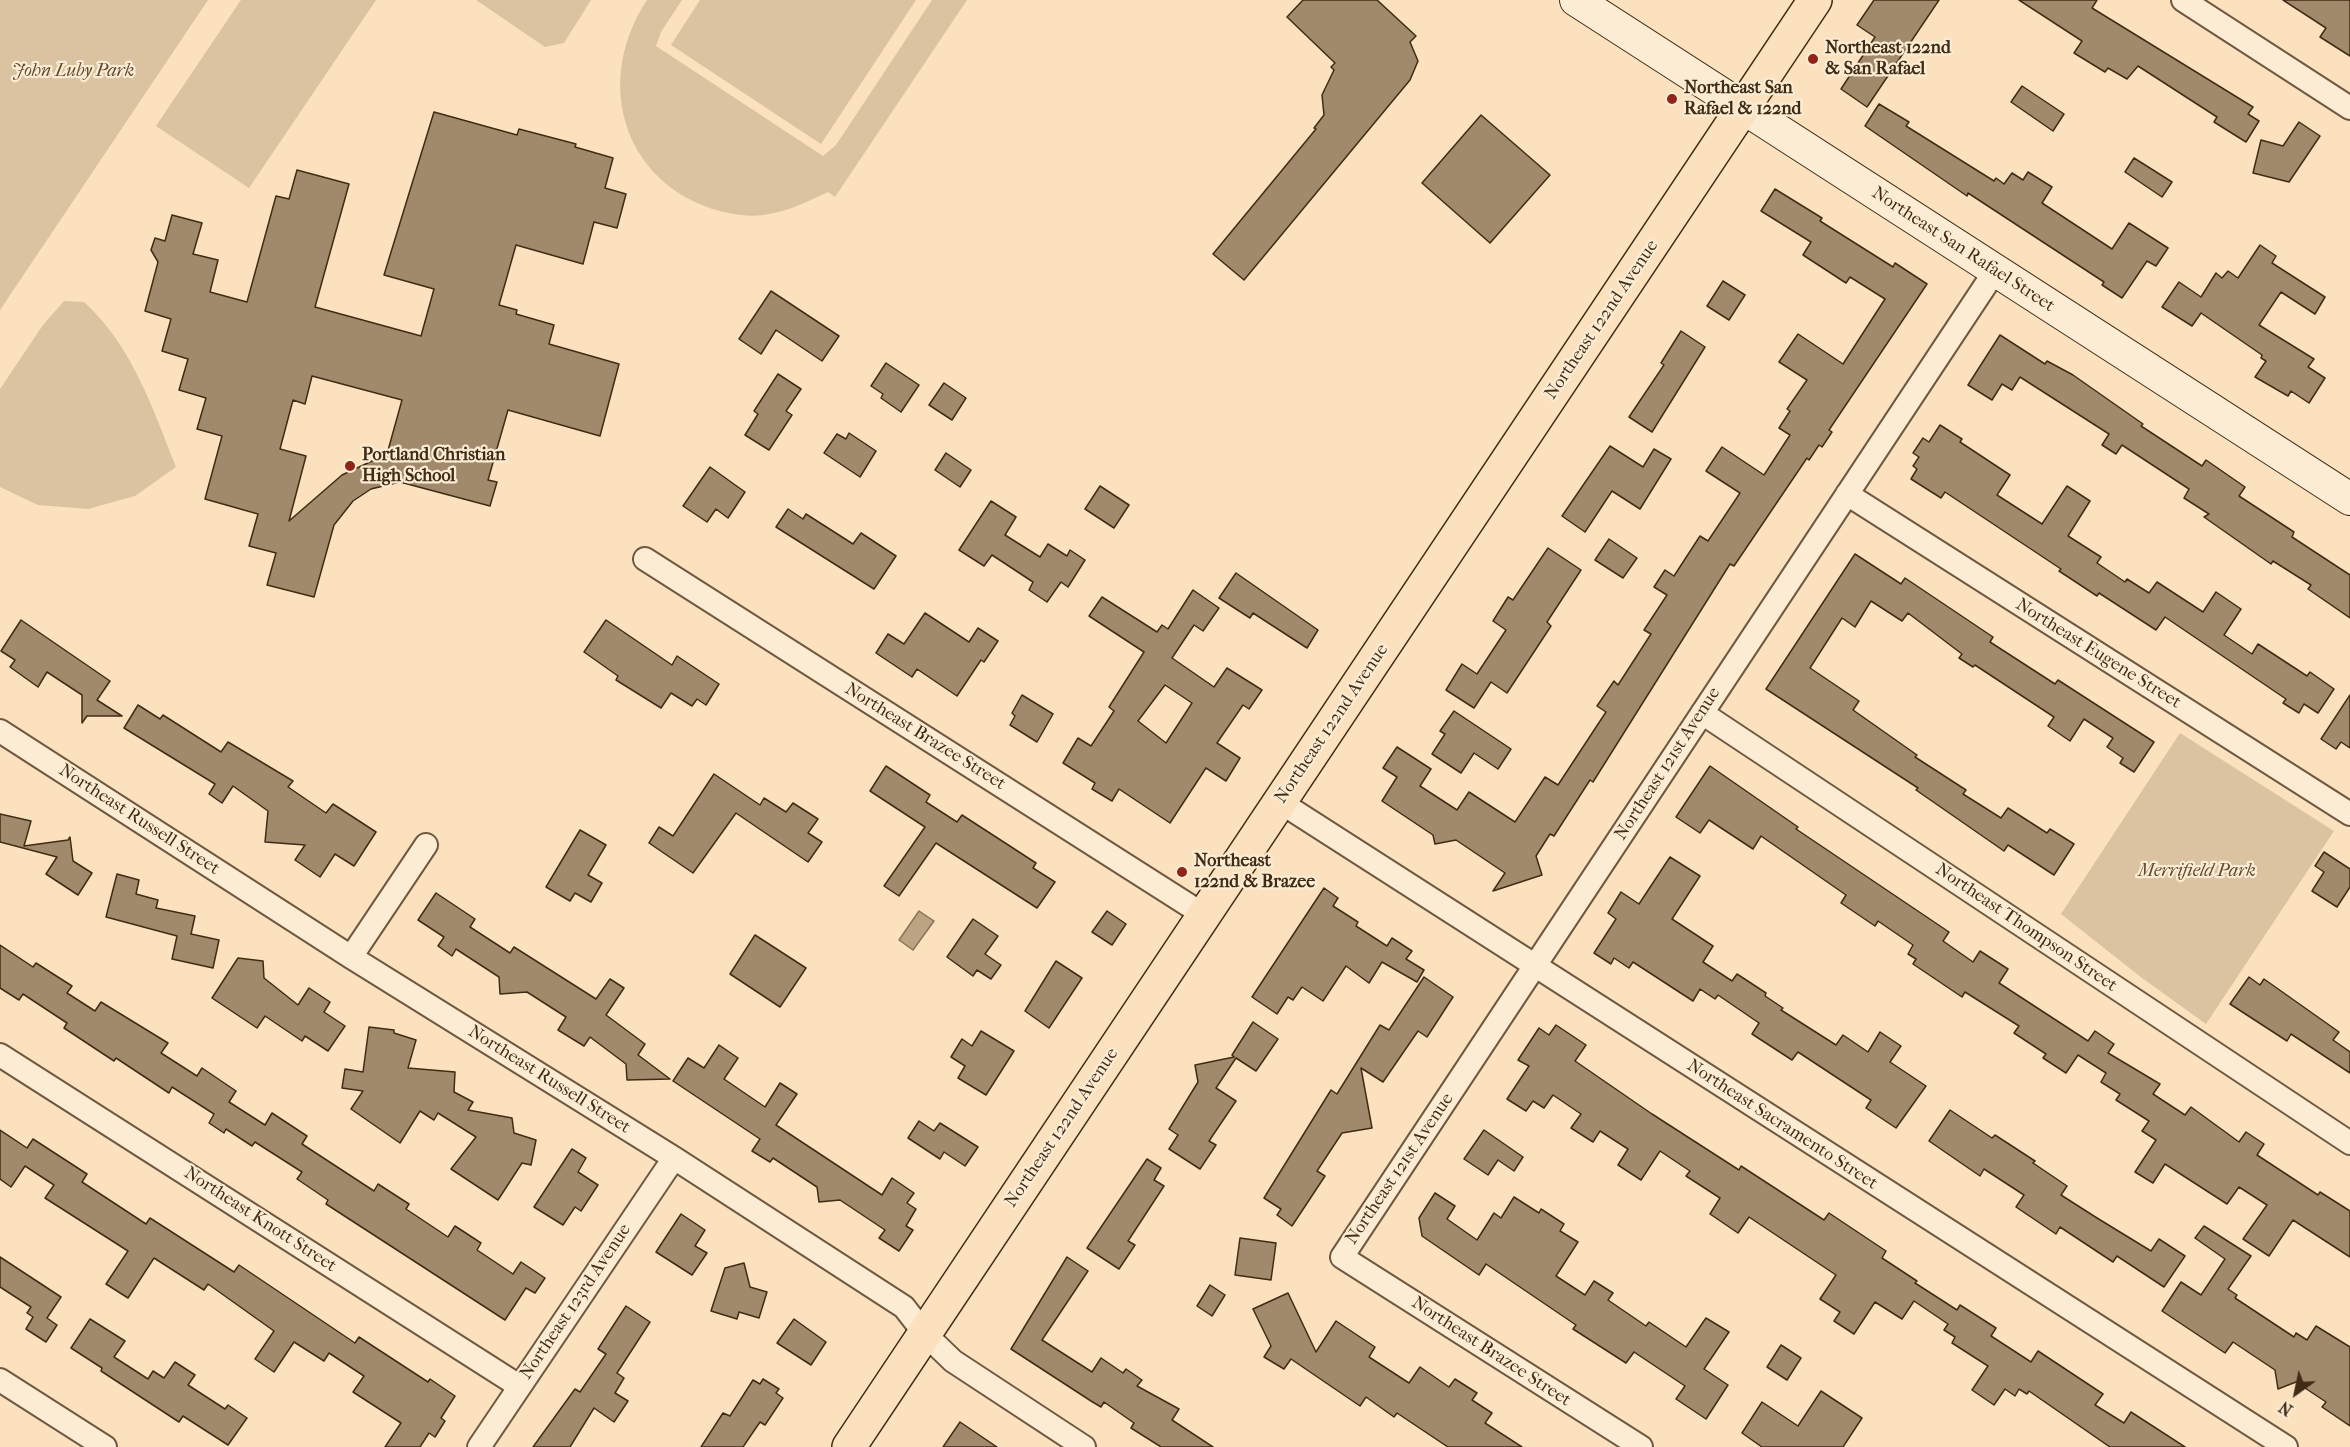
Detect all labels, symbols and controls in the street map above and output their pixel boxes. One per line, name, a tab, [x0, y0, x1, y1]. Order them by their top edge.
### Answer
place label: Northeast 122nd & San Rafael	[1825, 38, 1951, 80]
marker: Northeast 122nd & San Rafael	[1806, 52, 1820, 66]
park label: John Luby Park	[12, 61, 134, 83]
place label: Northeast San Rafael & 122nd	[1684, 78, 1801, 121]
marker: Northeast San Rafael & 122nd	[1665, 92, 1679, 106]
street label: Northeast San Rafael Street	[1867, 183, 2059, 317]
street label: Northeast 122nd Avenue	[1541, 236, 1663, 404]
place label: Portland Christian High School	[362, 445, 505, 488]
marker: Portland Christian High School	[343, 459, 357, 473]
street label: Northeast Eugene Street	[2011, 594, 2185, 714]
street label: Northeast 122nd Avenue	[1271, 640, 1393, 808]
street label: Northeast Brazee Street	[841, 679, 1009, 795]
street label: Northeast 121st Avenue	[1611, 684, 1725, 844]
street label: Northeast Russell Street	[55, 760, 223, 880]
place label: Northeast 122nd & Brazee	[1194, 851, 1315, 894]
street label: Northeast Thompson Street	[1931, 859, 2121, 997]
park label: Merrifield Park	[2138, 861, 2256, 883]
marker: Northeast 122nd & Brazee	[1175, 865, 1189, 879]
street label: Northeast Russell Street	[464, 1021, 634, 1139]
street label: Northeast 122nd Avenue	[1001, 1044, 1123, 1212]
street label: Northeast Sacramento Street	[1683, 1055, 1881, 1195]
street label: Northeast 121st Avenue	[1341, 1089, 1459, 1249]
street label: Northeast Knott Street	[180, 1163, 340, 1277]
street label: Northeast 123rd Avenue	[516, 1220, 636, 1384]
street label: Northeast Brazee Street	[1407, 1292, 1575, 1412]
north arrow	[2266, 1363, 2326, 1423]
text: N	[2276, 1397, 2296, 1420]

